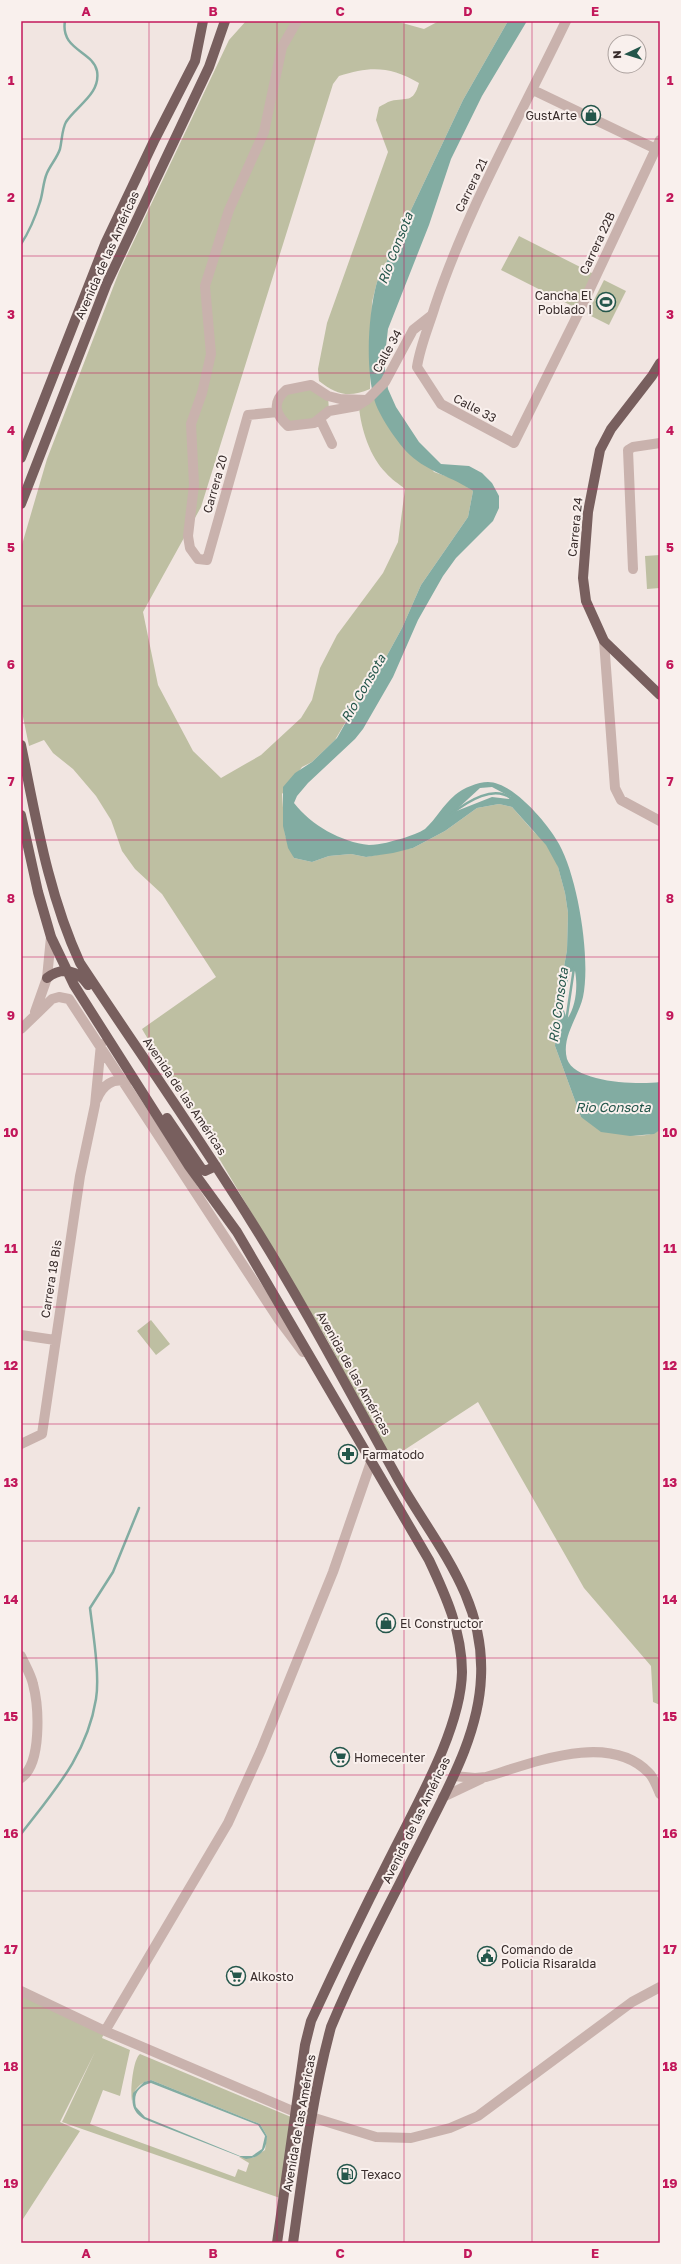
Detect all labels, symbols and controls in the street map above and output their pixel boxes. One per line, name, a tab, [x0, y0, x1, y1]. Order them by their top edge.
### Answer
text: A	[81, 3, 91, 19]
text: B	[208, 3, 218, 19]
text: C	[335, 3, 345, 19]
text: D	[463, 3, 473, 19]
text: E	[591, 3, 599, 19]
north arrow	[607, 34, 647, 74]
text: N	[610, 50, 623, 59]
text: 1	[8, 72, 15, 88]
text: 1	[667, 72, 674, 88]
shop icon: GustArte	[580, 104, 602, 126]
place label: GustArte	[525, 108, 577, 123]
street label: Carrera 21	[451, 155, 491, 214]
street label: Avenida de las Américas	[72, 188, 142, 322]
text: 2	[7, 189, 15, 205]
text: 2	[666, 189, 674, 205]
water label: Río Consota	[374, 209, 416, 286]
street label: Carrera 22B	[576, 209, 618, 277]
place label: Cancha El Poblado I	[535, 288, 592, 317]
sports icon: Cancha El Poblado I	[595, 291, 617, 313]
text: 3	[7, 306, 15, 322]
text: 3	[666, 306, 674, 322]
street label: Calle 34	[369, 327, 405, 375]
street label: Calle 33	[451, 390, 499, 426]
text: 4	[7, 422, 15, 438]
text: 4	[666, 422, 674, 438]
street label: Carrera 20	[200, 453, 230, 515]
street label: Carrera 24	[564, 496, 586, 558]
text: 5	[7, 539, 15, 555]
text: 5	[666, 539, 674, 555]
water label: Río Consota	[337, 651, 389, 725]
text: 6	[7, 656, 15, 672]
text: 6	[666, 656, 674, 672]
text: 7	[7, 773, 15, 789]
text: 7	[666, 773, 674, 789]
text: 8	[7, 890, 15, 906]
text: 8	[666, 890, 674, 906]
water label: Río Consota	[545, 966, 571, 1043]
text: 9	[7, 1007, 15, 1023]
text: 9	[666, 1007, 674, 1023]
street label: Avenida de las Américas	[140, 1034, 230, 1158]
water label: Rio Consota	[575, 1099, 651, 1115]
text: 10	[3, 1124, 19, 1140]
text: 10	[662, 1124, 678, 1140]
street label: Carrera 18 Bis	[37, 1239, 65, 1319]
text: 11	[4, 1240, 18, 1256]
text: 11	[663, 1240, 677, 1256]
street label: Avenida de las Américas	[314, 1309, 394, 1437]
text: 12	[4, 1357, 18, 1373]
text: 12	[663, 1357, 677, 1373]
pharmacy icon: Farmatodo	[337, 1443, 359, 1465]
place label: Farmatodo	[362, 1447, 424, 1462]
text: 13	[4, 1474, 18, 1490]
text: 13	[663, 1474, 677, 1490]
text: 14	[4, 1591, 18, 1607]
text: 14	[663, 1591, 677, 1607]
shop icon: El Constructor	[375, 1612, 397, 1634]
place label: El Constructor	[400, 1616, 484, 1631]
text: 15	[4, 1708, 18, 1724]
text: 15	[663, 1708, 677, 1724]
supermarket icon: Homecenter	[329, 1746, 351, 1768]
place label: Homecenter	[354, 1750, 425, 1765]
street label: Avenida de las Américas	[379, 1754, 453, 1886]
text: 16	[4, 1825, 18, 1841]
text: 16	[663, 1825, 677, 1841]
text: 17	[4, 1941, 18, 1957]
text: 17	[663, 1941, 677, 1957]
place label: Comando de Policia Risaralda	[501, 1942, 596, 1971]
public building icon: Comando de Policia Risaralda	[476, 1945, 498, 1967]
supermarket icon: Alkosto	[225, 1965, 247, 1987]
place label: Alkosto	[250, 1969, 294, 1984]
street label: Avenida de las Américas	[280, 2053, 318, 2193]
text: 18	[3, 2058, 19, 2074]
text: 18	[662, 2058, 678, 2074]
fuel station icon: Texaco	[336, 2163, 358, 2185]
place label: Texaco	[361, 2167, 401, 2182]
text: 19	[4, 2175, 18, 2191]
text: 19	[663, 2175, 677, 2191]
text: A	[81, 2245, 91, 2261]
text: B	[208, 2245, 218, 2261]
text: C	[335, 2245, 345, 2261]
text: D	[463, 2245, 473, 2261]
text: E	[591, 2245, 599, 2261]

